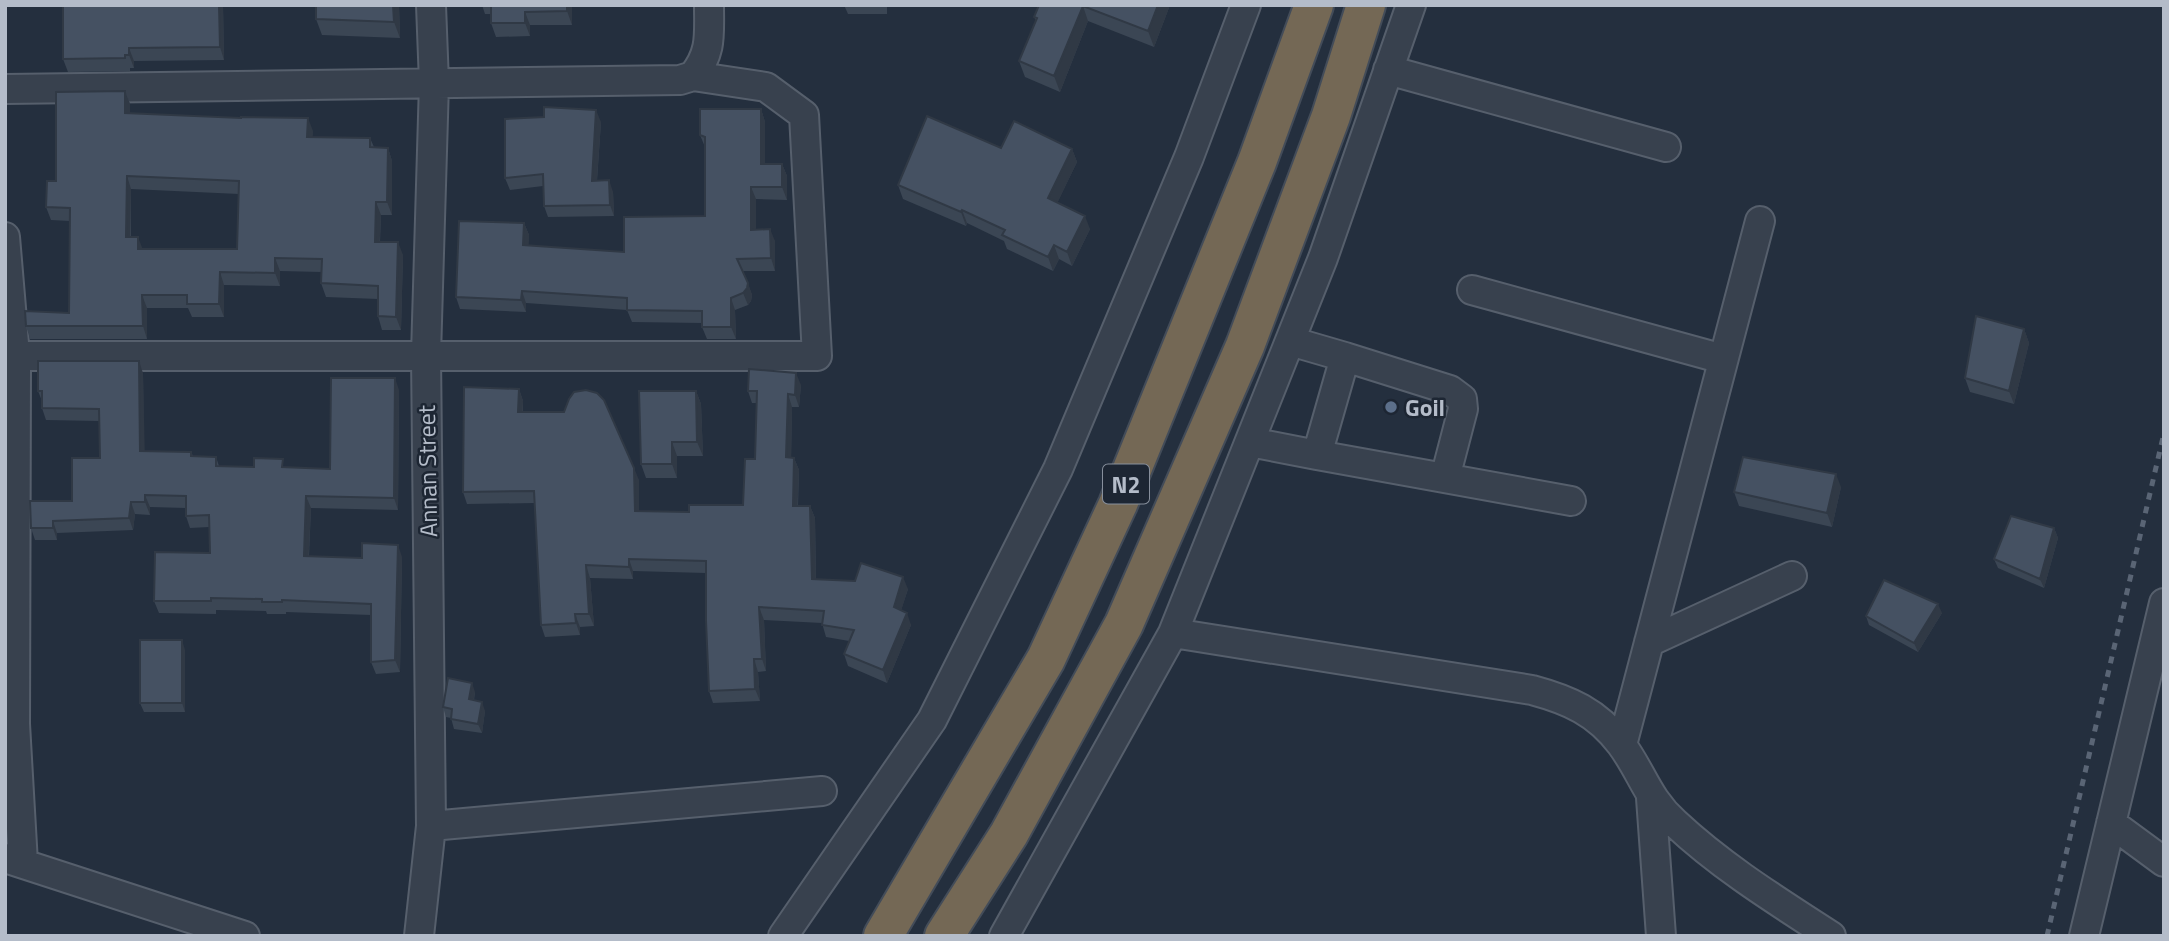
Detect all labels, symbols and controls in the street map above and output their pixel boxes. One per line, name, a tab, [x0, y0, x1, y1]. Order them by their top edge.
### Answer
place label: Goil	[1405, 389, 1445, 425]
marker: Goil	[1383, 399, 1399, 415]
street label: Annan Street	[408, 404, 446, 537]
road number: N2	[1103, 464, 1149, 504]

